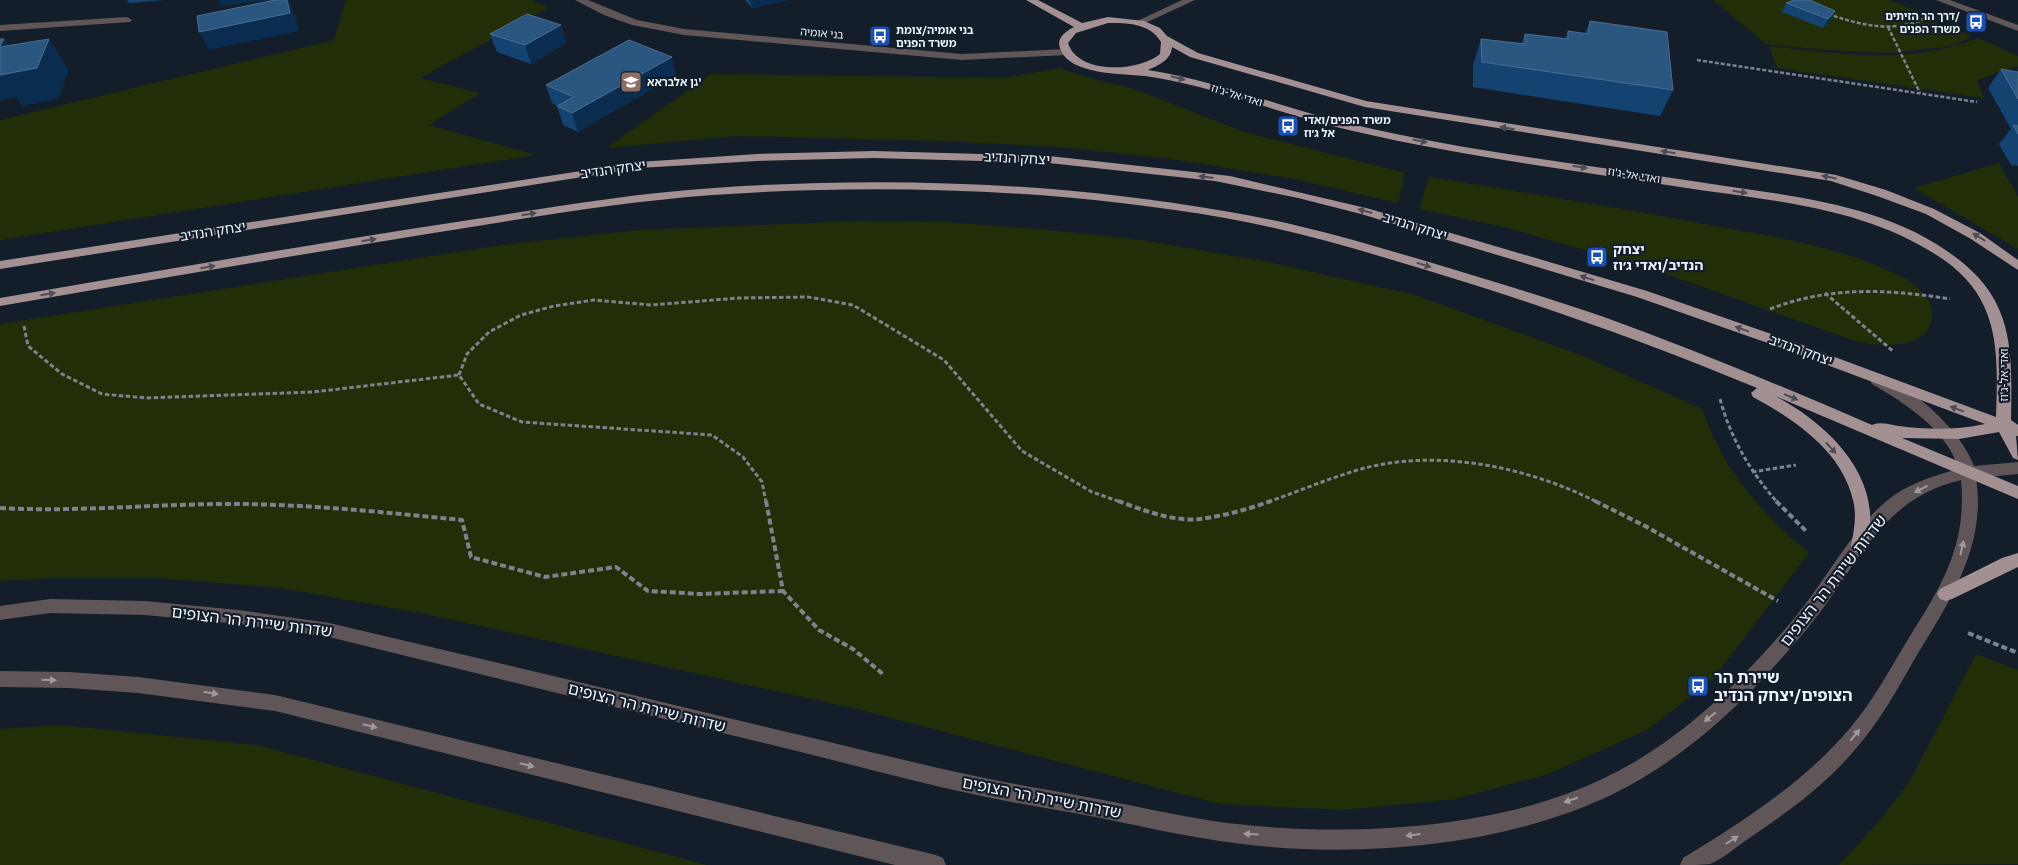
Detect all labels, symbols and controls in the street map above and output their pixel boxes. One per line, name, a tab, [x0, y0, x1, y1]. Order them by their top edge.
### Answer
place label: דרך הר הזיתים/ משרד הפנים	[1885, 9, 1960, 36]
bus stop icon: דרך הר הזיתים/ משרד הפנים	[1964, 10, 1988, 34]
place label: בני אומיה/צומת משרד הפנים	[896, 23, 974, 50]
street label: בני אומיה	[800, 24, 844, 42]
bus stop icon: בני אומיה/צומת משרד הפנים	[868, 24, 892, 48]
school or university icon: גן אלבראא'	[619, 70, 643, 94]
one-way arrow	[1170, 74, 1185, 82]
place label: גן אלבראא'	[647, 75, 701, 89]
street label: ואדי אל-ג'וז	[1210, 81, 1264, 109]
place label: משרד הפנים/ואדי אל ג׳וז	[1304, 113, 1391, 140]
bus stop icon: משרד הפנים/ואדי אל ג׳וז	[1276, 114, 1300, 138]
one-way arrow	[1499, 124, 1515, 132]
one-way arrow	[1412, 137, 1428, 145]
street label: יצחק הנדיב	[983, 147, 1051, 169]
one-way arrow	[1660, 148, 1676, 156]
street label: יצחק הנדיב	[579, 155, 647, 183]
one-way arrow	[1572, 163, 1588, 171]
street label: ואדי אל-ג'וז	[1607, 164, 1661, 186]
one-way arrow	[1198, 173, 1214, 181]
one-way arrow	[1820, 173, 1836, 181]
one-way arrow	[1733, 188, 1749, 196]
one-way arrow	[1357, 206, 1372, 214]
street label: יצחק הנדיב	[1381, 208, 1449, 244]
one-way arrow	[521, 210, 537, 218]
street label: יצחק הנדיב	[179, 217, 247, 245]
one-way arrow	[1972, 233, 1985, 242]
one-way arrow	[361, 236, 377, 244]
place label: יצחק הנדיב/ואדי ג׳וז	[1613, 240, 1703, 274]
bus stop icon: יצחק הנדיב/ואדי ג׳וז	[1585, 245, 1609, 269]
one-way arrow	[1417, 261, 1432, 269]
one-way arrow	[201, 262, 217, 270]
one-way arrow	[1580, 273, 1595, 281]
one-way arrow	[40, 289, 56, 297]
one-way arrow	[1734, 325, 1749, 332]
street label: יצחק הנדיב	[1767, 330, 1835, 370]
street label: ואדי אל-ג'וז	[1997, 349, 2011, 401]
one-way arrow	[1784, 394, 1798, 402]
one-way arrow	[1949, 405, 1964, 413]
one-way arrow	[1825, 442, 1837, 454]
one-way arrow	[1914, 485, 1929, 493]
street label: שדרות שיירת הר הצופים	[1775, 510, 1891, 650]
one-way arrow	[1958, 540, 1966, 555]
street label: שדרות שיירת הר הצופים	[171, 601, 333, 641]
place label: שיירת הר הצופים/יצחק הנדיב	[1714, 667, 1853, 705]
bus stop icon: שיירת הר הצופים/יצחק הנדיב	[1686, 674, 1710, 698]
one-way arrow	[41, 676, 57, 684]
street label: שדרות שיירת הר הצופים	[566, 678, 728, 736]
one-way arrow	[203, 689, 219, 697]
one-way arrow	[1704, 712, 1717, 723]
one-way arrow	[362, 722, 377, 730]
one-way arrow	[1849, 728, 1860, 741]
one-way arrow	[520, 761, 535, 769]
street label: שדרות שיירת הר הצופים	[961, 772, 1123, 822]
one-way arrow	[1564, 797, 1579, 804]
one-way arrow	[1243, 830, 1259, 838]
one-way arrow	[1405, 831, 1421, 839]
one-way arrow	[1725, 835, 1738, 844]

